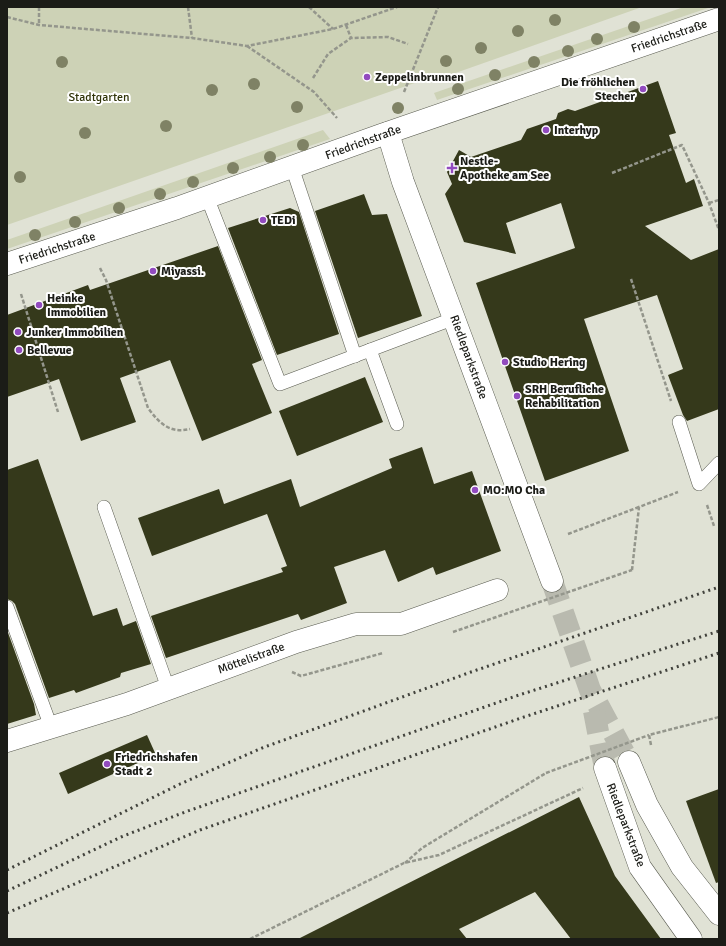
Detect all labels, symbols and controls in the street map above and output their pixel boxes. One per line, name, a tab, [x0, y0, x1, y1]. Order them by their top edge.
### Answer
street label: Friedrichstraße	[629, 16, 709, 57]
place label: Zeppelinbrunnen	[375, 70, 464, 85]
marker: Zeppelinbrunnen	[362, 72, 372, 82]
place label: Die fröhlichen Stecher	[561, 75, 635, 104]
marker: Die fröhlichen Stecher	[638, 84, 648, 94]
park label: Stadtgarten	[68, 90, 130, 105]
street label: Friedrichstraße	[323, 122, 403, 163]
place label: Interhyp	[554, 123, 599, 138]
marker: Interhyp	[541, 125, 551, 135]
place label: Nestle- Apotheke am See	[460, 154, 549, 183]
marker: Nestle- Apotheke am See	[447, 163, 457, 173]
place label: TEDi	[271, 213, 296, 228]
marker: TEDi	[258, 215, 268, 225]
street label: Friedrichstraße	[17, 229, 97, 268]
place label: Miyassi.	[161, 264, 204, 279]
marker: Miyassi.	[148, 266, 158, 276]
place label: Heinke Immobilien	[47, 291, 107, 320]
marker: Heinke Immobilien	[34, 300, 44, 310]
street label: Riedleparkstraße	[446, 313, 491, 401]
place label: Junker Immobilien	[26, 325, 124, 340]
marker: Junker Immobilien	[13, 327, 23, 337]
place label: Bellevue	[27, 343, 72, 358]
marker: Bellevue	[14, 345, 24, 355]
place label: Studio Hering	[513, 355, 586, 370]
marker: Studio Hering	[500, 357, 510, 367]
place label: SRH Berufliche Rehabilitation	[525, 382, 604, 411]
marker: SRH Berufliche Rehabilitation	[512, 391, 522, 401]
place label: MO:MO Cha	[483, 483, 545, 498]
marker: MO:MO Cha	[470, 485, 480, 495]
street label: Möttelistraße	[216, 639, 287, 678]
place label: Friedrichshafen Stadt 2	[115, 750, 198, 779]
marker: Friedrichshafen Stadt 2	[102, 759, 112, 769]
street label: Riedleparkstraße	[603, 781, 648, 869]

